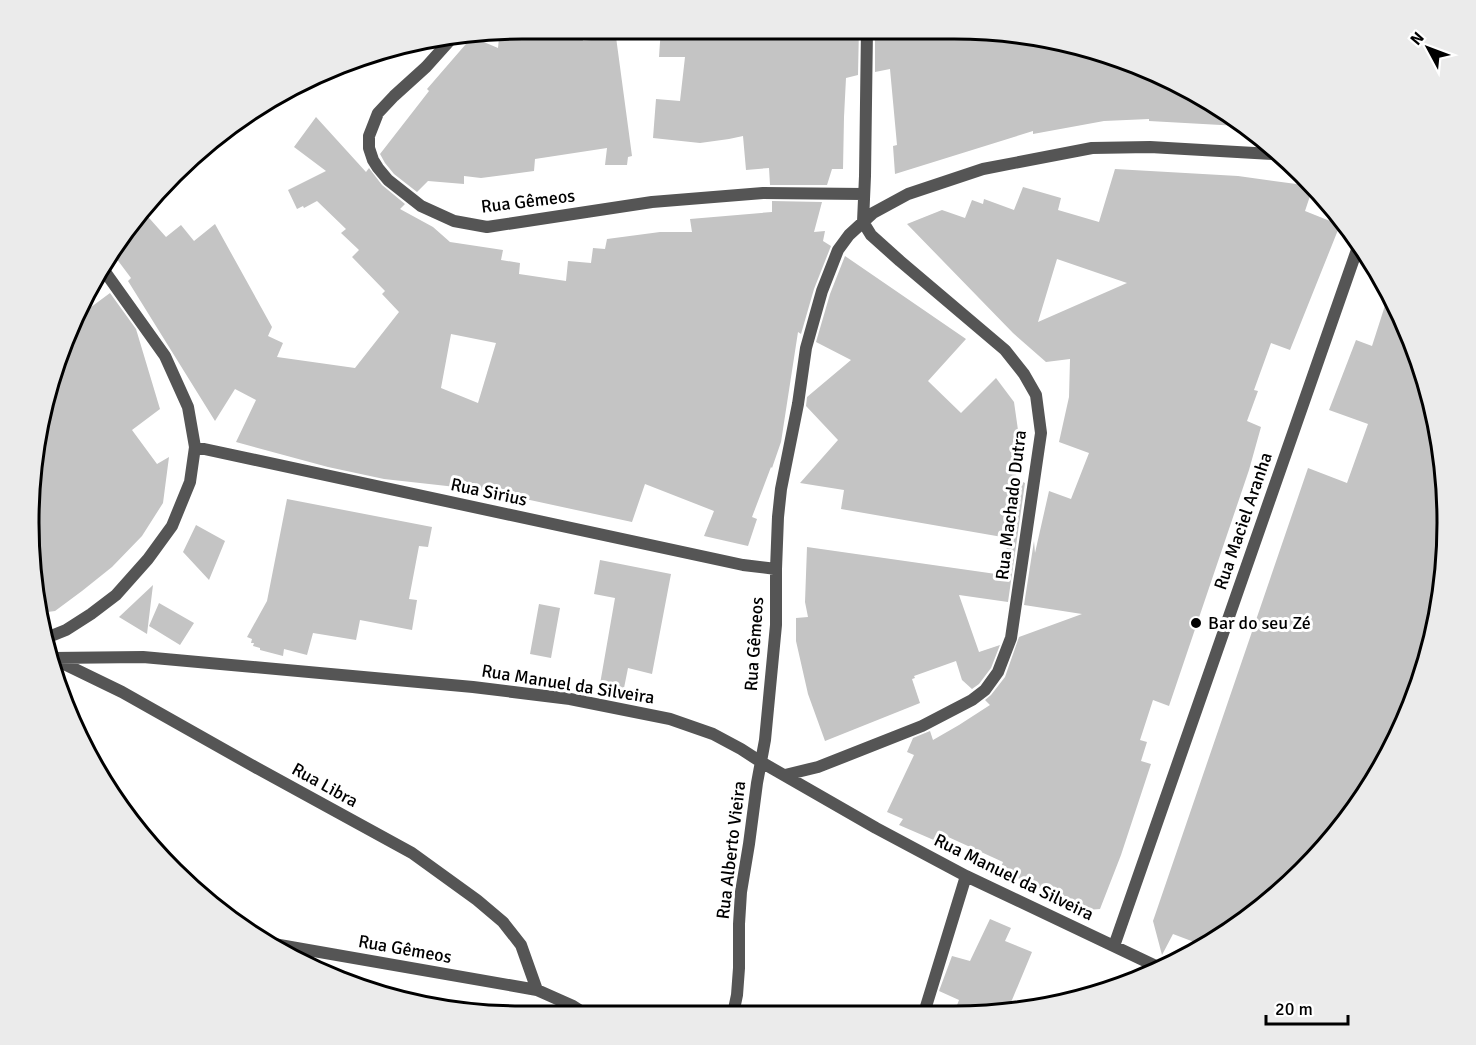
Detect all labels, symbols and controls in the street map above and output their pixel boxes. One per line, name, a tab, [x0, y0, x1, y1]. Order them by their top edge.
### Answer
north arrow	[1398, 18, 1458, 78]
text: N	[1406, 28, 1429, 50]
street label: Rua Gêmeos	[480, 184, 576, 218]
street label: Rua Machado Dutra	[991, 429, 1031, 581]
street label: Rua Maciel Aranha	[1209, 449, 1277, 593]
street label: Rua Sirius	[449, 473, 529, 511]
street label: Rua Gêmeos	[740, 596, 768, 692]
place label: Bar do seu Zé	[1208, 612, 1311, 634]
marker: Bar do seu Zé	[1189, 616, 1203, 630]
street label: Rua Manuel da Silveira	[480, 659, 656, 709]
street label: Rua Libra	[288, 758, 362, 812]
street label: Rua Alberto Vieira	[712, 780, 750, 920]
street label: Rua Manuel da Silveira	[931, 829, 1097, 925]
street label: Rua Gêmeos	[357, 930, 454, 968]
scale bar	[1266, 988, 1348, 1026]
text: 20 m	[1275, 998, 1313, 1020]

